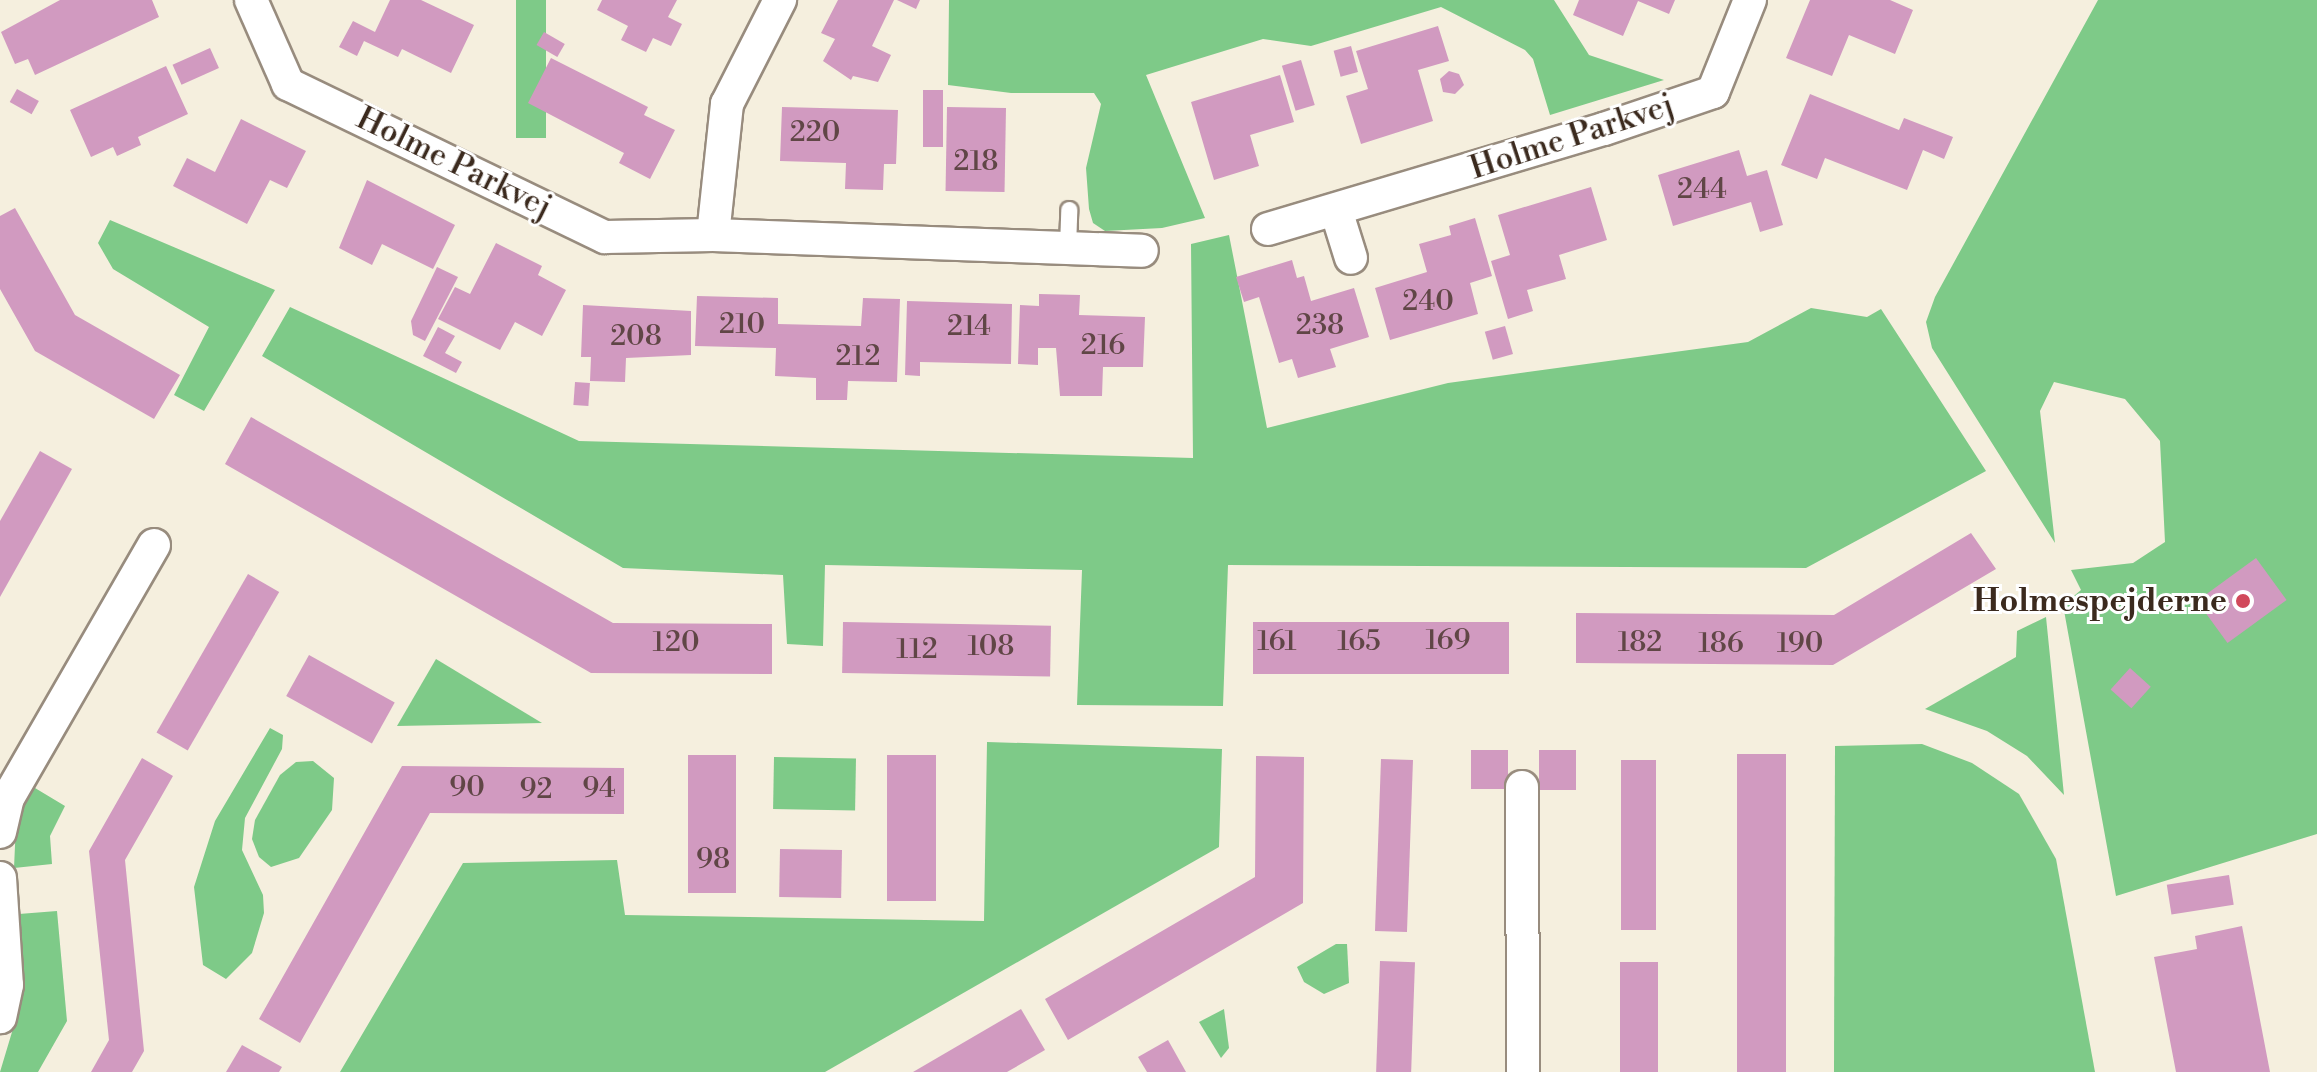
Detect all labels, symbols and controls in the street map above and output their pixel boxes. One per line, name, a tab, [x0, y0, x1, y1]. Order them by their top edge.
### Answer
street label: Holme Parkvej	[1465, 86, 1679, 188]
street label: Holme Parkvej	[350, 99, 558, 227]
house number: 220	[790, 116, 840, 150]
house number: 218	[954, 145, 998, 179]
house number: 244	[1677, 173, 1727, 207]
house number: 240	[1402, 285, 1454, 319]
house number: 210	[719, 308, 765, 342]
house number: 238	[1296, 309, 1344, 343]
house number: 214	[947, 310, 991, 344]
house number: 208	[610, 320, 662, 354]
house number: 216	[1081, 329, 1125, 363]
house number: 212	[836, 340, 880, 374]
place label: Holmespejderne	[1973, 582, 2227, 620]
marker: Holmespejderne	[2234, 592, 2252, 610]
house number: 169	[1426, 624, 1470, 658]
house number: 161	[1257, 625, 1297, 659]
house number: 165	[1337, 625, 1381, 659]
house number: 120	[652, 626, 700, 660]
house number: 182	[1618, 626, 1662, 660]
house number: 186	[1698, 627, 1744, 661]
house number: 190	[1777, 627, 1823, 661]
house number: 108	[968, 630, 1014, 664]
house number: 112	[896, 633, 938, 667]
house number: 90	[449, 771, 485, 805]
house number: 94	[582, 772, 616, 806]
house number: 92	[520, 773, 552, 807]
house number: 98	[696, 843, 730, 877]

